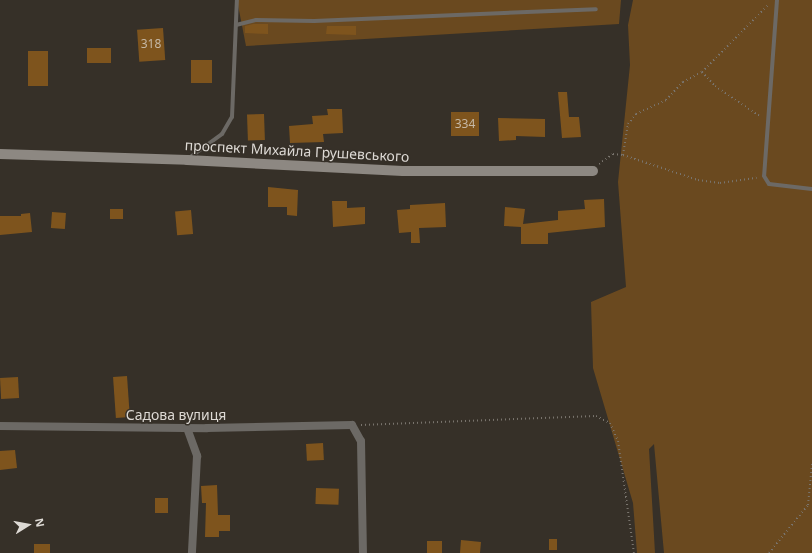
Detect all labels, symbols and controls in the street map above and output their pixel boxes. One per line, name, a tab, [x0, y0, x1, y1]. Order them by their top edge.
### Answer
house number: 318	[141, 37, 161, 51]
house number: 334	[455, 117, 475, 131]
street label: проспект Михайла Грушевського	[184, 137, 410, 165]
street label: Садова вулиця	[126, 407, 226, 423]
north arrow	[8, 505, 48, 545]
text: N	[32, 517, 48, 528]

